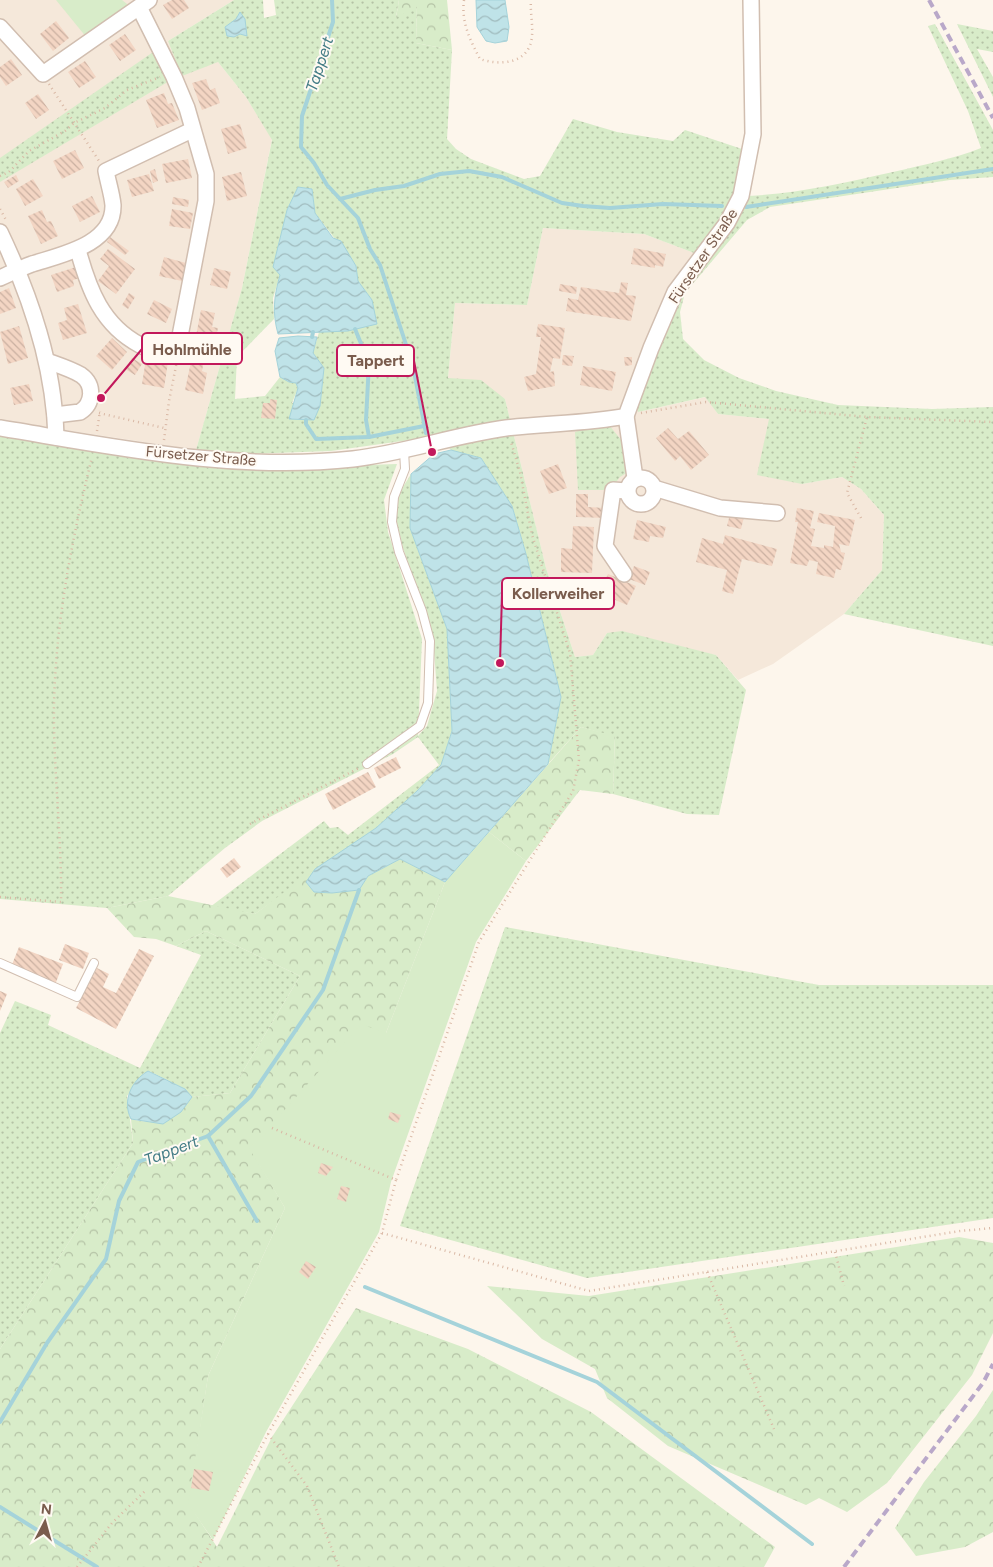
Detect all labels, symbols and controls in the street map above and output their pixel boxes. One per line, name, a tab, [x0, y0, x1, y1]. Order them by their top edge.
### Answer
water label: Tappert	[302, 34, 337, 94]
street label: Fürsetzer Straße	[665, 205, 741, 307]
callout: Hohlmühle	[142, 333, 242, 364]
text: Hohlmühle	[152, 340, 232, 359]
callout: Tappert	[337, 345, 414, 376]
text: Tappert	[347, 351, 405, 370]
street label: Fürsetzer Straße	[145, 442, 257, 470]
callout: Kollerweiher	[502, 578, 614, 609]
text: Kollerweiher	[512, 584, 604, 603]
water label: Tappert	[141, 1131, 202, 1169]
north arrow	[20, 1497, 70, 1547]
text: N	[40, 1501, 53, 1519]

